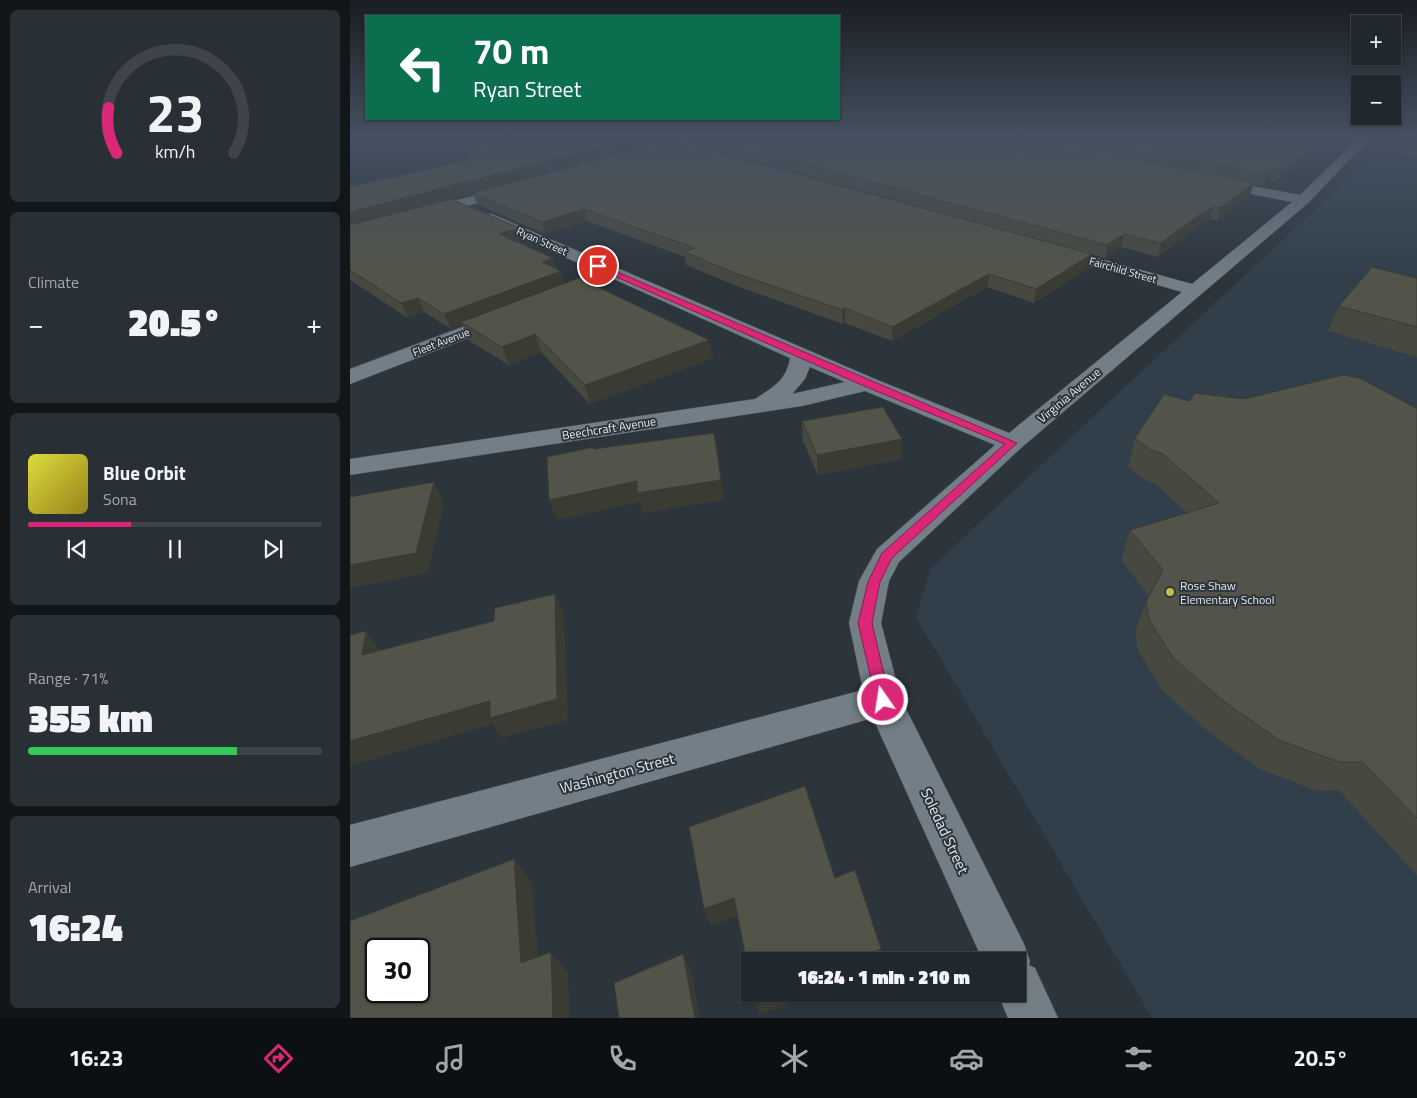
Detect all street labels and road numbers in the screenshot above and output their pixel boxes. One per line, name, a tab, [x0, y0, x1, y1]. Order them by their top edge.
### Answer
street label: Ryan Street	[514, 223, 570, 259]
street label: Fairchild Street	[1087, 253, 1159, 287]
street label: Fleet Avenue	[410, 324, 472, 360]
street label: Virginia Avenue	[1033, 363, 1105, 427]
street label: Beechcraft Avenue	[561, 411, 657, 445]
street label: Washington Street	[557, 746, 678, 799]
street label: Soledad Street	[915, 784, 975, 878]

